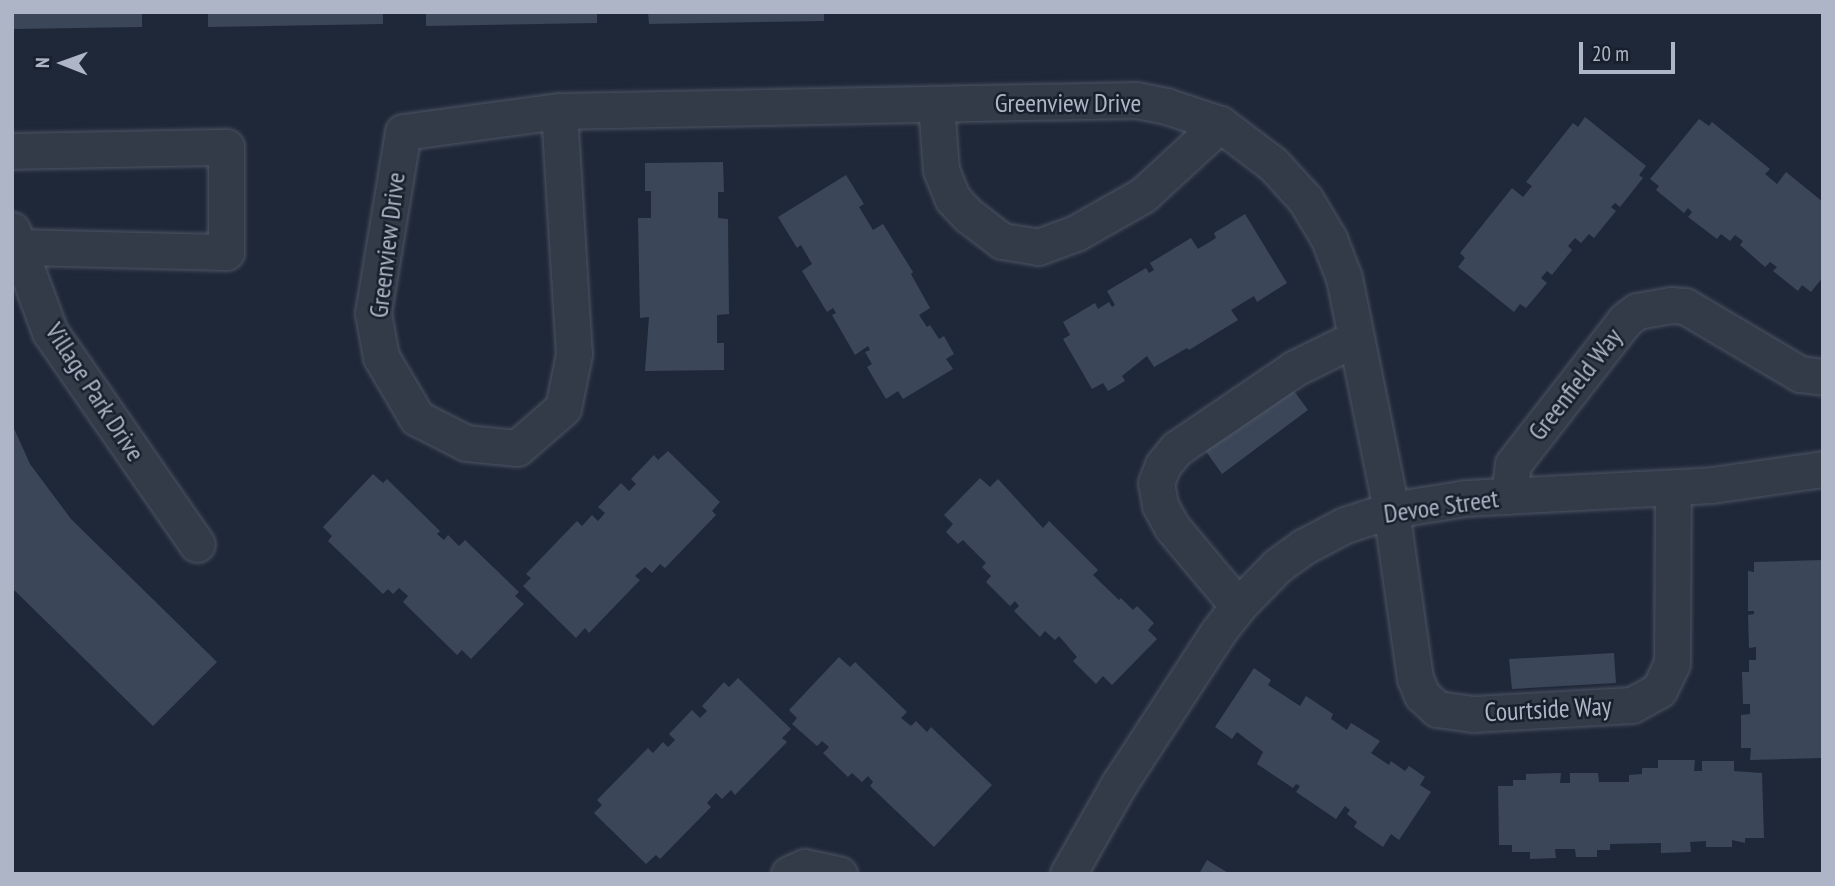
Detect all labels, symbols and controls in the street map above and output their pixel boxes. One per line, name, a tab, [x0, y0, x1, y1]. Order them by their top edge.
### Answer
north arrow	[28, 28, 98, 98]
scale bar	[1583, 28, 1679, 72]
text: 20 m	[1592, 40, 1629, 67]
text: N	[30, 57, 54, 68]
street label: Greenview Drive	[995, 87, 1141, 119]
street label: Greenview Drive	[363, 170, 411, 320]
street label: Village Park Drive	[39, 317, 151, 467]
street label: Greenfield Way	[1521, 321, 1629, 447]
street label: Devoe Street	[1382, 483, 1500, 529]
street label: Courtside Way	[1484, 690, 1612, 728]

